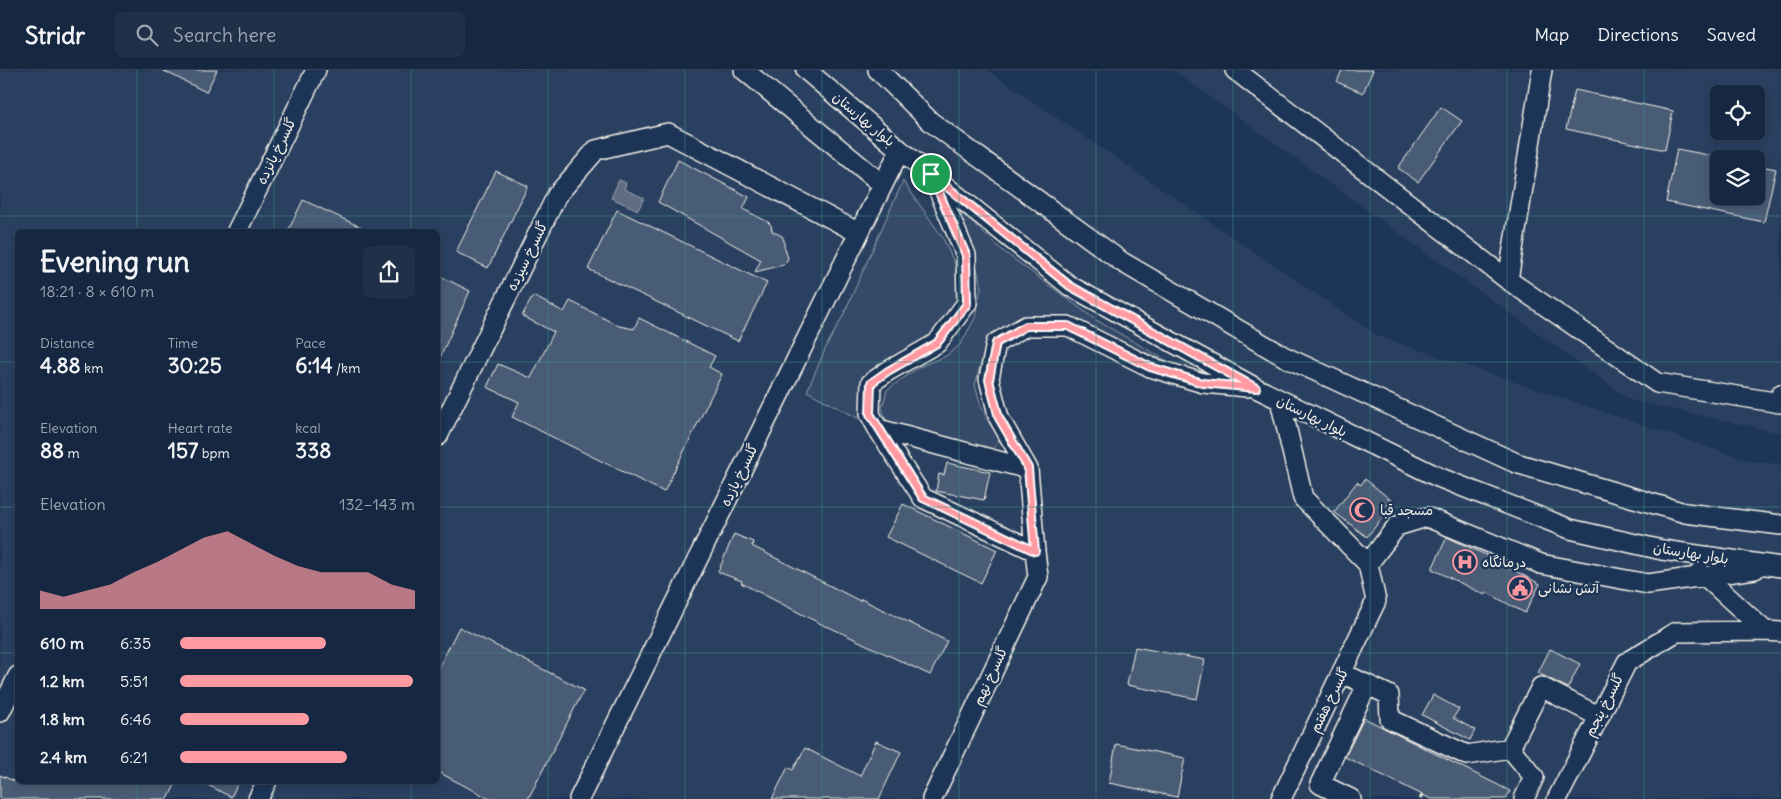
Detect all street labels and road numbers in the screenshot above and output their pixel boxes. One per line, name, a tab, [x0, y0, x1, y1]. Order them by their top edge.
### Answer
street label: بلوار بهارستان	[829, 88, 899, 150]
street label: گلسرخ پانزده	[252, 115, 301, 188]
street label: گلسرخ سیزده	[502, 218, 552, 294]
street label: بلوار بهارستان	[1274, 391, 1350, 441]
street label: گلسرخ یازده	[716, 441, 763, 510]
street label: بلوار بهارستان	[1652, 538, 1730, 568]
street label: گلسرخ نهم	[968, 644, 1013, 709]
street label: گلسرخ هفتم	[1305, 664, 1354, 736]
street label: گلسرخ پنجم	[1580, 670, 1629, 741]

